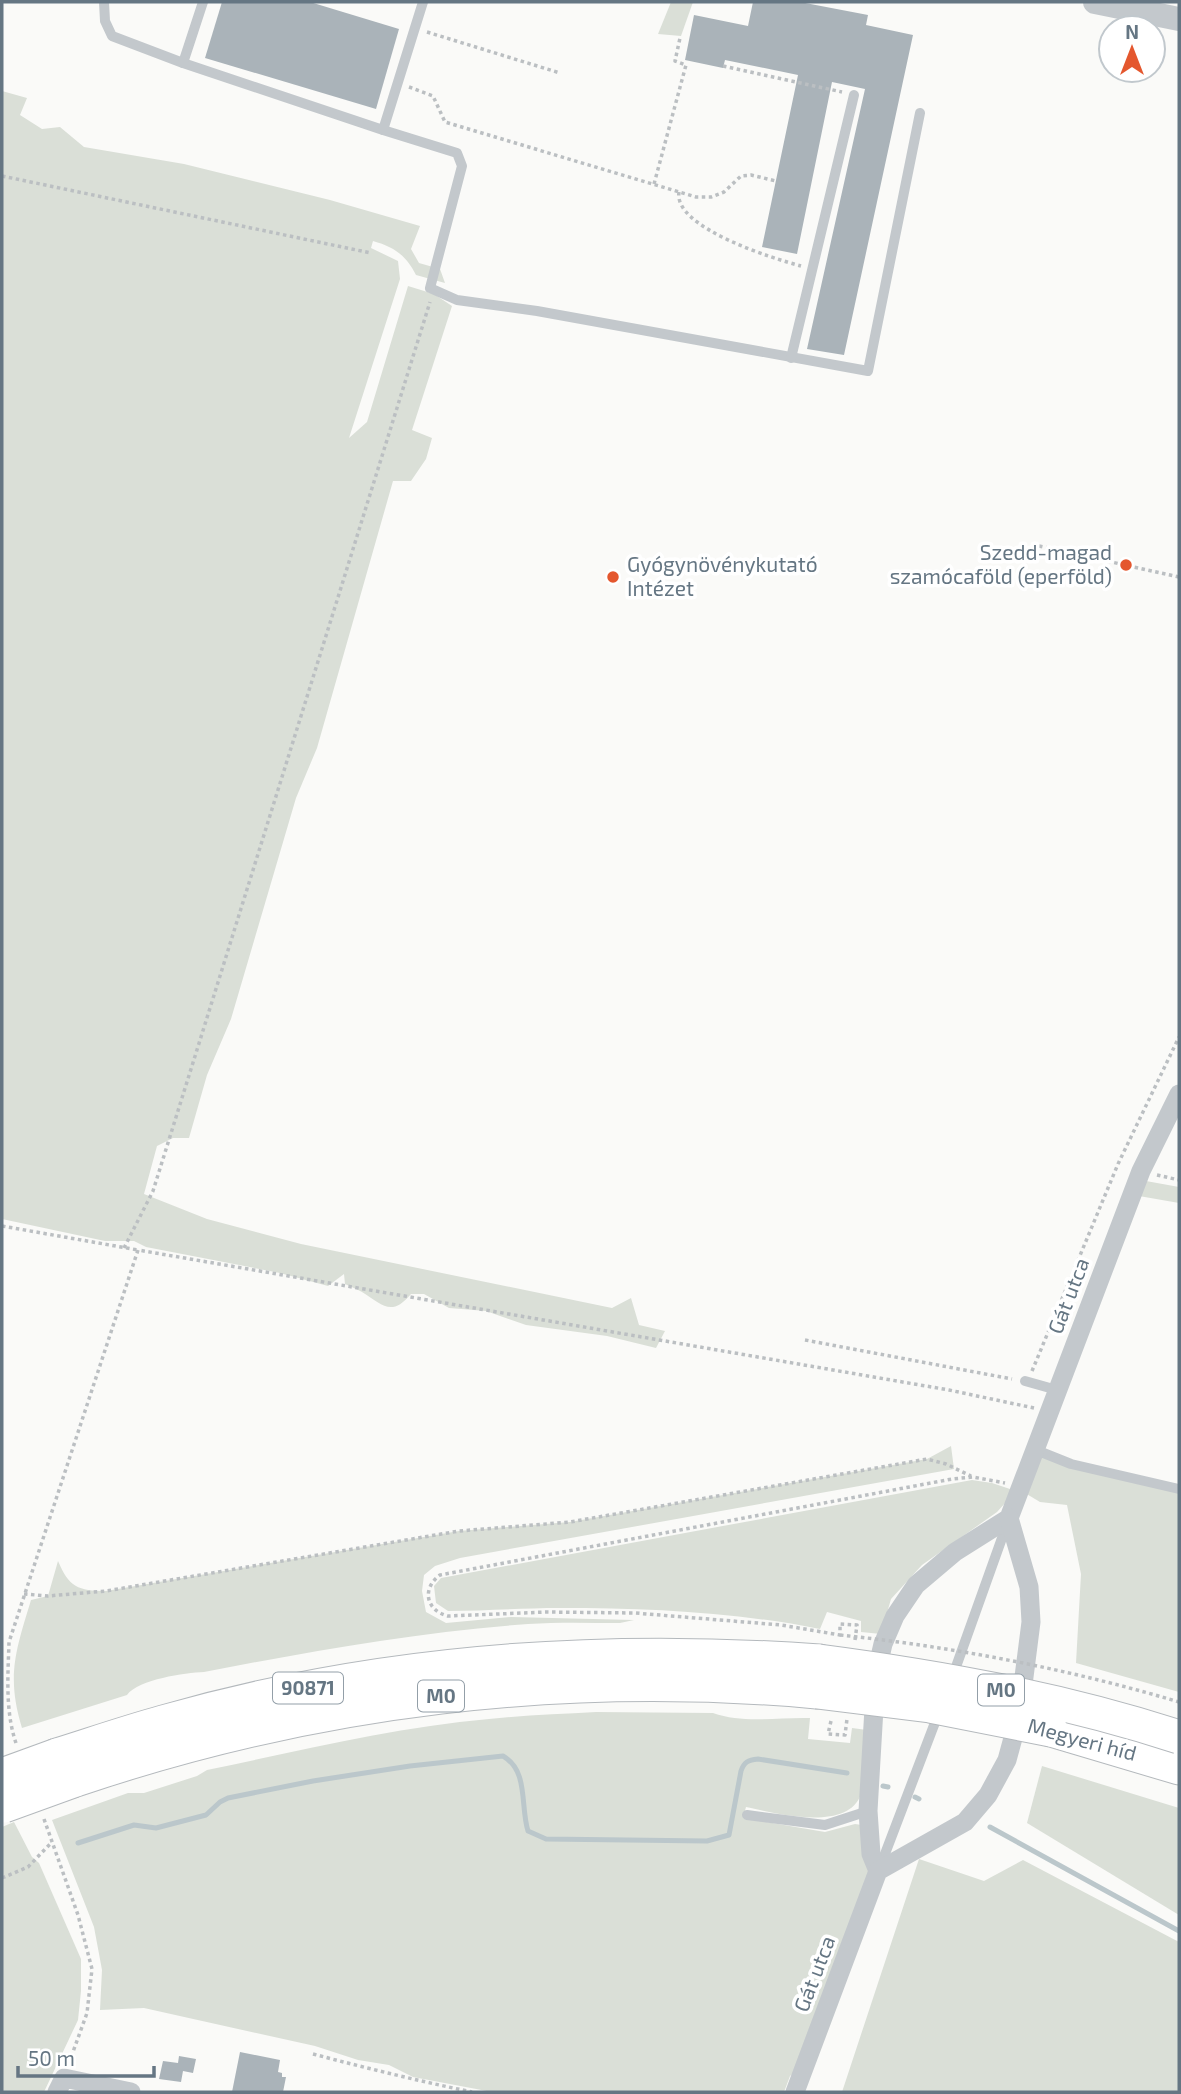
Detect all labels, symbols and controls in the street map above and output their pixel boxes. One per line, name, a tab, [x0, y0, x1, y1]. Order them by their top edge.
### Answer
north arrow	[1097, 14, 1167, 84]
text: N	[1125, 20, 1139, 43]
place label: Szedd-magad szamócaföld (eperföld)	[890, 539, 1112, 588]
place label: Gyógynövénykutató Intézet	[627, 551, 818, 600]
marker: Szedd-magad szamócaföld (eperföld)	[1118, 557, 1134, 573]
marker: Gyógynövénykutató Intézet	[605, 569, 621, 585]
street label: Gát utca	[1042, 1254, 1093, 1337]
road number: 90871	[273, 1672, 343, 1704]
road number: M0	[978, 1674, 1024, 1706]
road number: M0	[418, 1680, 464, 1712]
street label: Megyeri híd	[1025, 1712, 1139, 1765]
street label: Gát utca	[788, 1932, 839, 2015]
scale bar	[18, 2035, 154, 2078]
text: 50 m	[28, 2045, 75, 2070]

